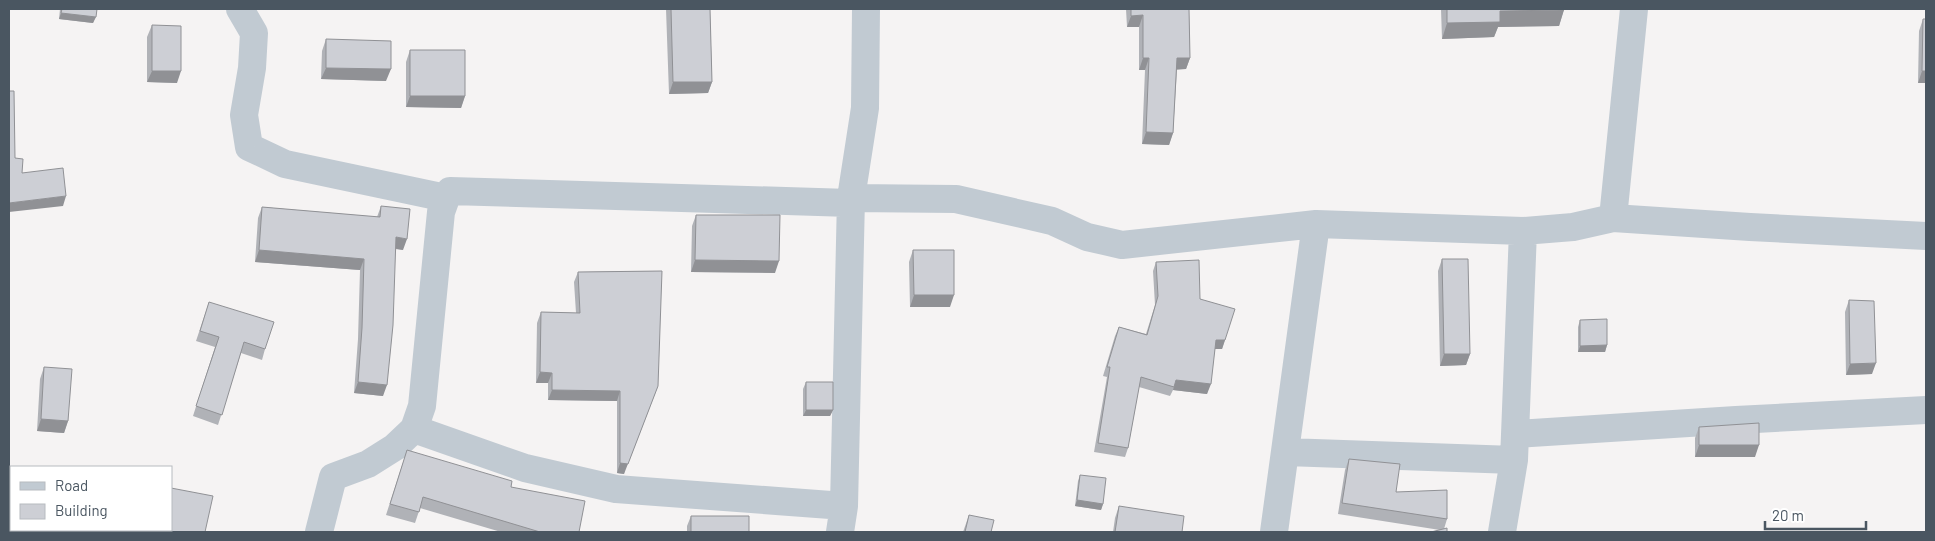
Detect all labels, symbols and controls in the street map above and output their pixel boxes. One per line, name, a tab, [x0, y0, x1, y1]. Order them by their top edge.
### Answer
legend	[10, 466, 172, 531]
text: Road	[55, 476, 88, 494]
scale bar	[1765, 498, 1866, 530]
text: Building	[55, 501, 108, 519]
text: 20 m	[1772, 506, 1804, 524]

